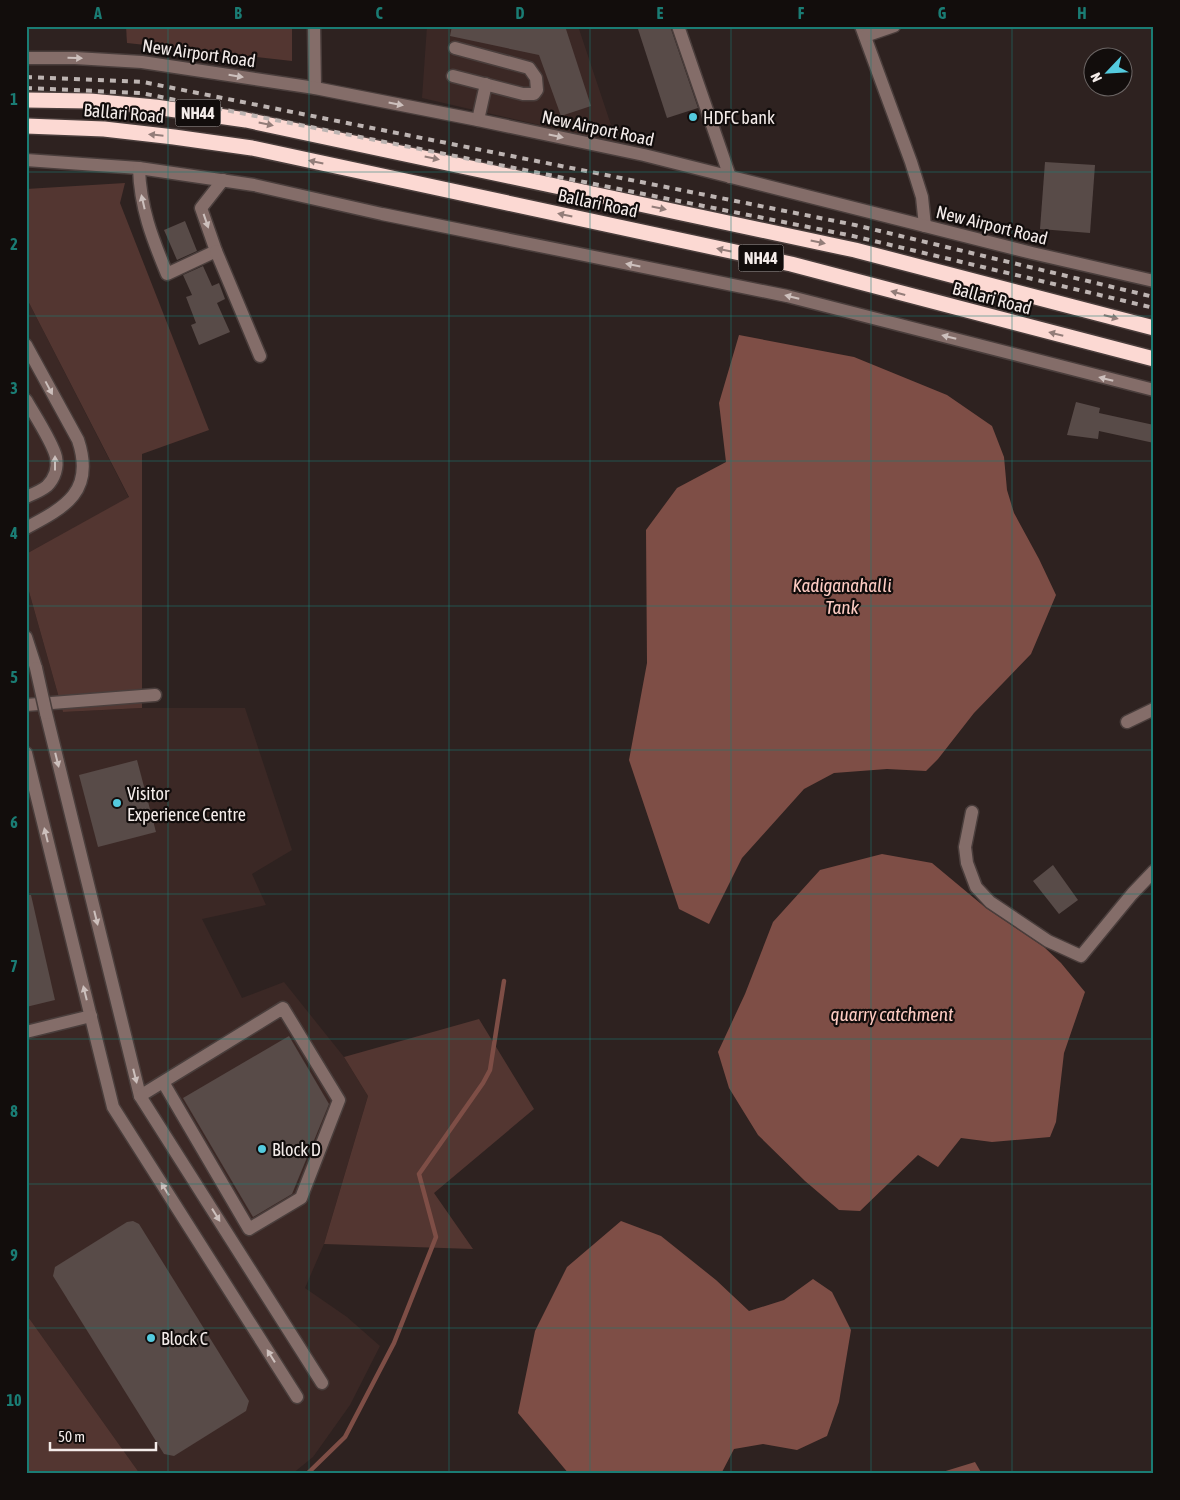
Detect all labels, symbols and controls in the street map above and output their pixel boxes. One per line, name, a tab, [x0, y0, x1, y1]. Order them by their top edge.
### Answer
text: A	[93, 4, 102, 22]
text: B	[234, 4, 242, 22]
text: C	[375, 4, 383, 22]
text: D	[516, 4, 525, 22]
text: E	[657, 4, 664, 22]
text: F	[798, 4, 805, 22]
text: G	[938, 4, 947, 22]
text: H	[1077, 4, 1087, 22]
street label: New Airport Road	[141, 35, 257, 71]
north arrow	[1082, 48, 1132, 98]
one-way arrow	[67, 54, 83, 62]
text: N	[1087, 70, 1105, 85]
one-way arrow	[229, 73, 245, 81]
text: 1	[10, 90, 18, 108]
street label: Ballari Road	[83, 99, 165, 127]
road number: NH44	[176, 100, 220, 126]
one-way arrow	[389, 101, 405, 109]
street label: New Airport Road	[540, 106, 656, 150]
place label: HDFC bank	[703, 107, 775, 128]
marker: HDFC bank	[687, 111, 699, 123]
one-way arrow	[258, 120, 274, 128]
one-way arrow	[148, 131, 164, 139]
one-way arrow	[548, 133, 564, 141]
one-way arrow	[424, 155, 440, 163]
one-way arrow	[308, 157, 324, 165]
street label: Ballari Road	[556, 184, 640, 222]
one-way arrow	[139, 194, 147, 209]
street label: New Airport Road	[934, 201, 1050, 249]
one-way arrow	[651, 204, 667, 212]
one-way arrow	[556, 211, 572, 219]
one-way arrow	[202, 214, 210, 229]
text: 2	[10, 235, 18, 253]
one-way arrow	[810, 238, 825, 246]
road number: NH44	[738, 244, 784, 272]
one-way arrow	[716, 246, 731, 254]
one-way arrow	[625, 261, 640, 269]
street label: Ballari Road	[950, 277, 1034, 319]
one-way arrow	[891, 288, 906, 296]
one-way arrow	[784, 293, 799, 301]
one-way arrow	[1103, 313, 1118, 321]
one-way arrow	[1048, 329, 1063, 337]
one-way arrow	[942, 333, 957, 341]
one-way arrow	[1099, 375, 1114, 383]
text: 3	[10, 379, 18, 397]
one-way arrow	[45, 381, 54, 394]
one-way arrow	[51, 455, 59, 471]
text: 4	[9, 524, 18, 542]
water label: Kadiganahalli Tank	[792, 574, 892, 618]
text: 5	[10, 668, 18, 686]
one-way arrow	[53, 753, 61, 768]
place label: Visitor Experience Centre	[127, 783, 246, 825]
marker: Visitor Experience Centre	[111, 797, 123, 809]
text: 6	[10, 813, 18, 831]
one-way arrow	[42, 828, 50, 843]
one-way arrow	[92, 910, 100, 925]
text: 7	[10, 957, 18, 975]
one-way arrow	[81, 985, 89, 1000]
water label: quarry catchment	[830, 1003, 954, 1025]
one-way arrow	[131, 1068, 139, 1083]
text: 8	[10, 1102, 18, 1120]
place label: Block D	[272, 1139, 321, 1160]
marker: Block D	[256, 1143, 268, 1155]
one-way arrow	[161, 1183, 170, 1196]
one-way arrow	[211, 1209, 221, 1222]
text: 9	[10, 1246, 18, 1264]
place label: Block C	[161, 1328, 208, 1349]
marker: Block C	[145, 1332, 157, 1344]
one-way arrow	[266, 1350, 276, 1363]
text: 10	[6, 1391, 22, 1409]
scale bar	[50, 1420, 156, 1452]
text: 50 m	[58, 1428, 85, 1445]

